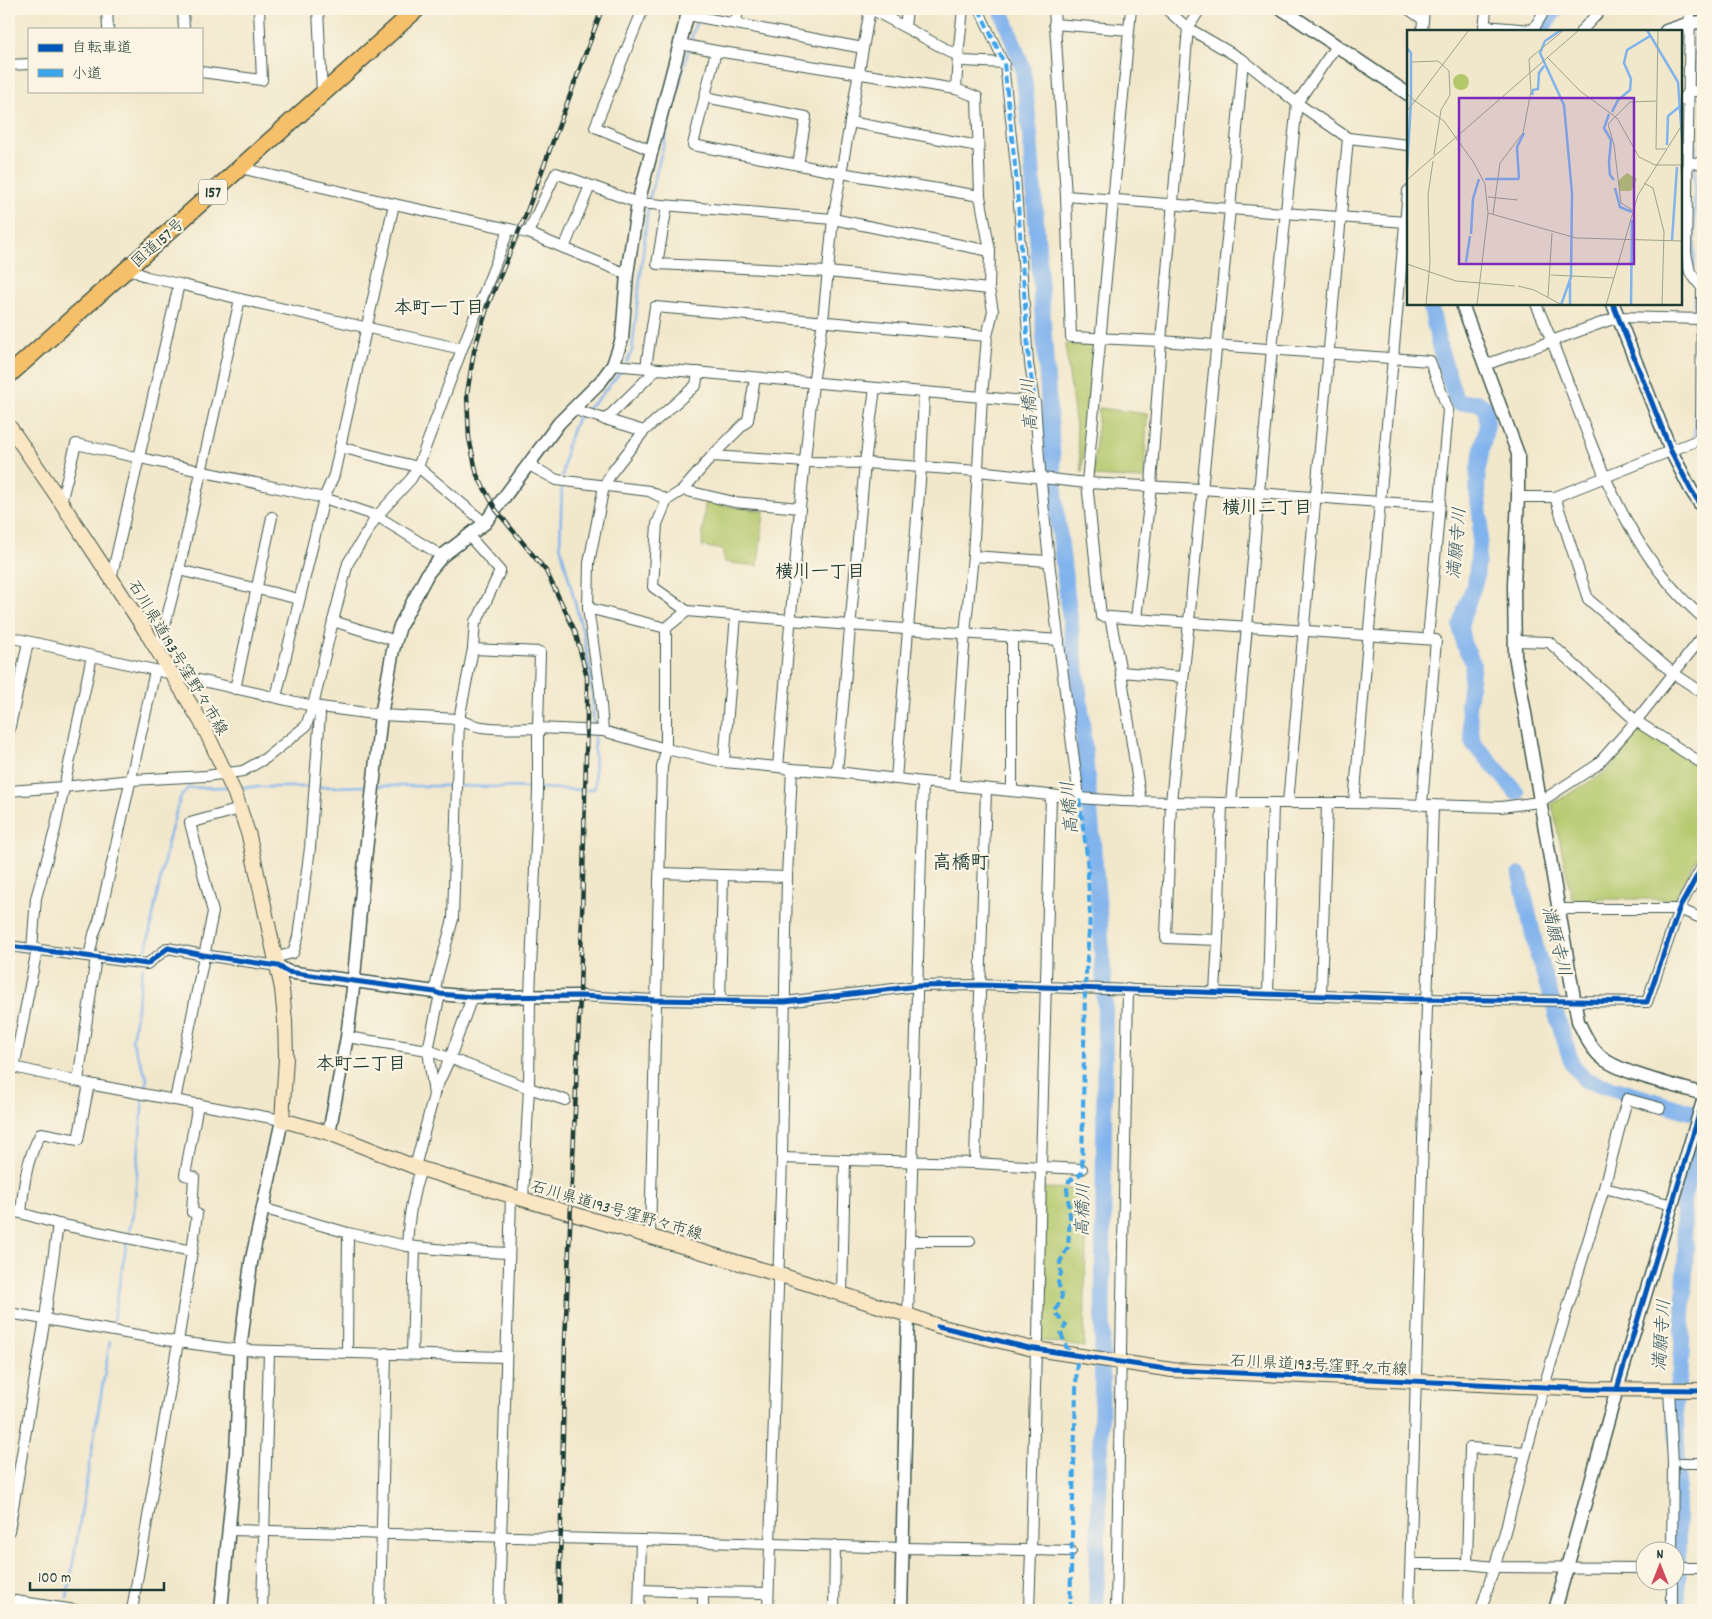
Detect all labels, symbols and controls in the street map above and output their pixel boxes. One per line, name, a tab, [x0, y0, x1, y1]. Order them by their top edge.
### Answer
legend	[28, 28, 202, 92]
inset map	[1407, 30, 1682, 305]
text: 自転車道	[72, 38, 132, 60]
text: 小道	[72, 64, 102, 86]
road number: 157	[199, 180, 227, 204]
street label: 国道157号	[127, 214, 191, 274]
district label: 本町一丁目	[394, 297, 484, 322]
water label: 高橋川	[1017, 377, 1046, 433]
district label: 横川二丁目	[1222, 497, 1312, 522]
water label: 満願寺川	[1443, 506, 1474, 580]
district label: 横川一丁目	[775, 561, 865, 586]
street label: 石川県道193号窪野々市線	[121, 576, 233, 740]
water label: 高橋川	[1057, 780, 1086, 836]
district label: 高橋町	[932, 851, 990, 878]
water label: 満願寺川	[1534, 904, 1575, 980]
district label: 本町二丁目	[316, 1053, 406, 1078]
street label: 石川県道193号窪野々市線	[528, 1176, 705, 1247]
water label: 高橋川	[1072, 1183, 1097, 1237]
water label: 満願寺川	[1649, 1298, 1678, 1372]
street label: 石川県道193号窪野々市線	[1229, 1350, 1408, 1383]
north arrow	[1634, 1542, 1684, 1592]
text: N	[1657, 1545, 1664, 1565]
scale bar	[30, 1559, 164, 1591]
text: 100 m	[38, 1568, 71, 1590]

